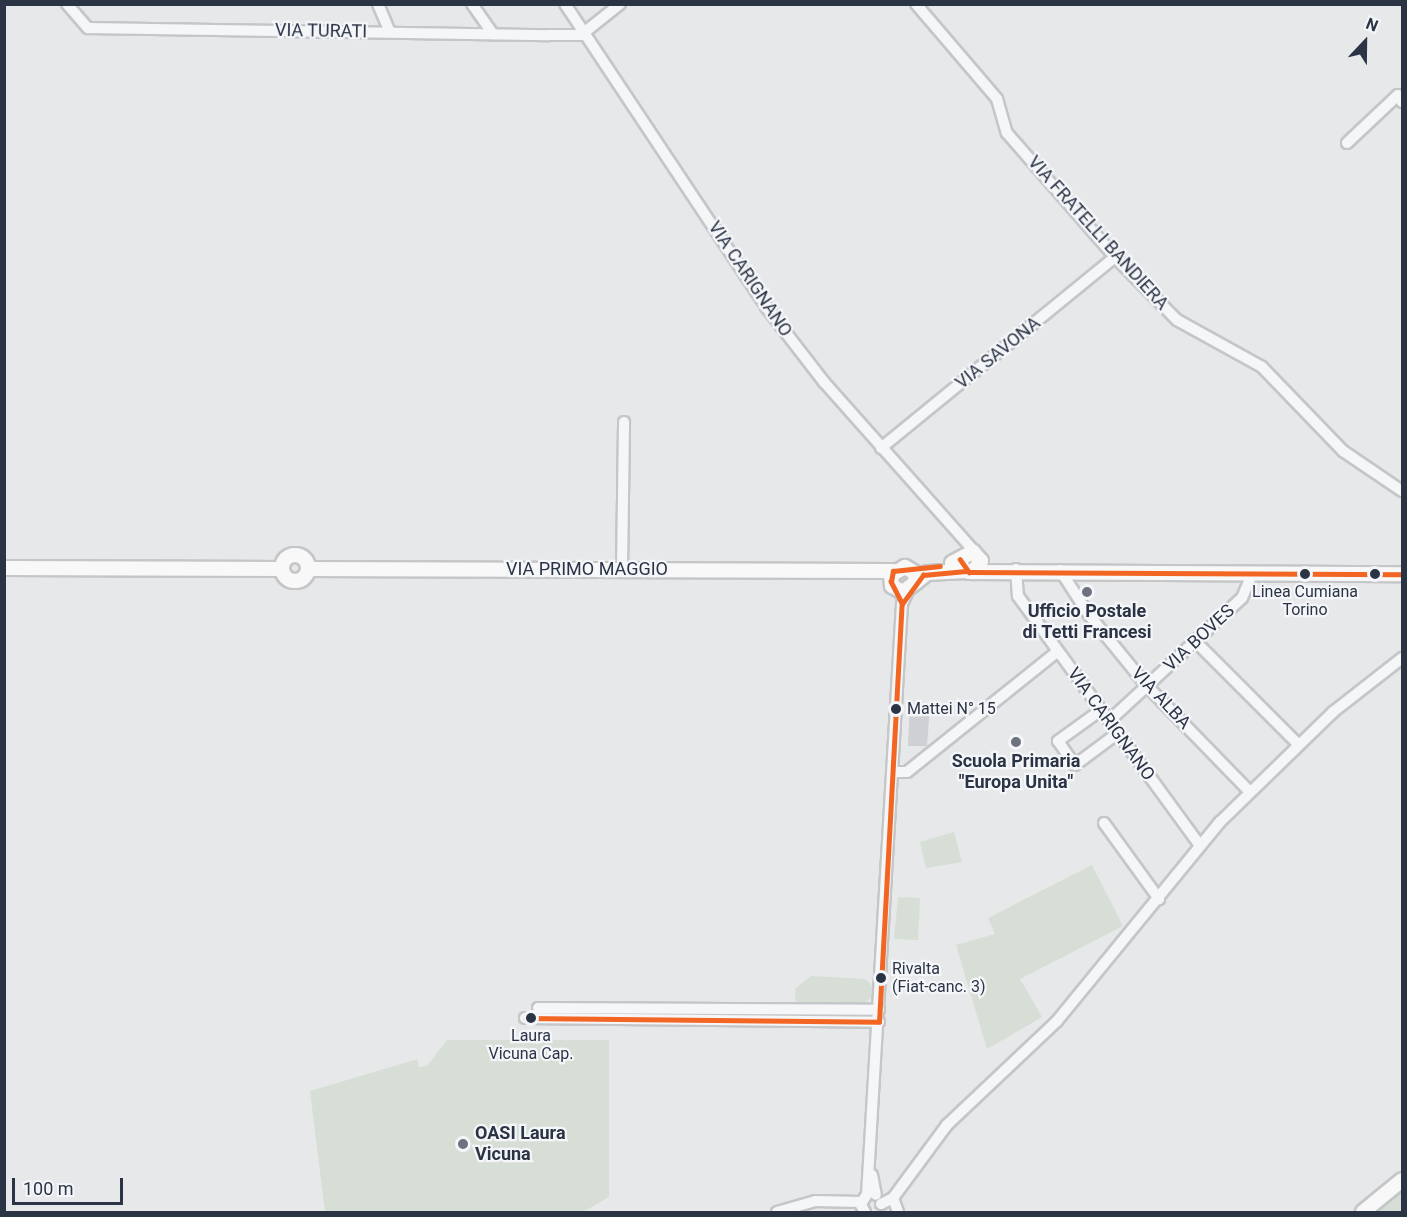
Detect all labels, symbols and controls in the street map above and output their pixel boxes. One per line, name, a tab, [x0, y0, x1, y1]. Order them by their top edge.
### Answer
north arrow	[1335, 12, 1395, 72]
text: N	[1363, 14, 1381, 36]
street label: VIA TURATI	[275, 19, 367, 43]
street label: VIA FRATELLI BANDIERA	[1023, 152, 1173, 314]
street label: VIA CARIGNANO	[703, 217, 797, 341]
street label: VIA SAVONA	[951, 312, 1045, 394]
street label: VIA PRIMO MAGGIO	[506, 558, 668, 580]
marker: Linea Cumiana Torino	[1299, 568, 1311, 580]
unlabelled marker	[1369, 568, 1381, 580]
place label: Linea Cumiana Torino	[1252, 582, 1358, 620]
marker: Ufficio Postale di Tetti Francesi	[1080, 585, 1094, 599]
street label: VIA BOVES	[1159, 600, 1239, 676]
place label: Ufficio Postale di Tetti Francesi	[1022, 601, 1152, 644]
street label: VIA ALBA	[1127, 662, 1195, 734]
street label: VIA CARIGNANO	[1063, 663, 1159, 785]
place label: Mattei N° 15	[907, 699, 996, 719]
marker: Mattei N° 15	[890, 703, 902, 715]
marker: Scuola Primaria "Europa Unita"	[1009, 735, 1023, 749]
place label: Scuola Primaria "Europa Unita"	[952, 751, 1080, 794]
place label: Rivalta (Fiat-canc. 3)	[892, 959, 986, 997]
marker: Rivalta (Fiat-canc. 3)	[875, 972, 887, 984]
marker: Laura Vicuna Cap.	[525, 1012, 537, 1024]
place label: Laura Vicuna Cap.	[488, 1026, 574, 1064]
place label: OASI Laura Vicuna	[475, 1123, 566, 1166]
marker: OASI Laura Vicuna	[456, 1137, 470, 1151]
scale bar	[15, 1166, 126, 1204]
text: 100 m	[23, 1178, 74, 1199]

